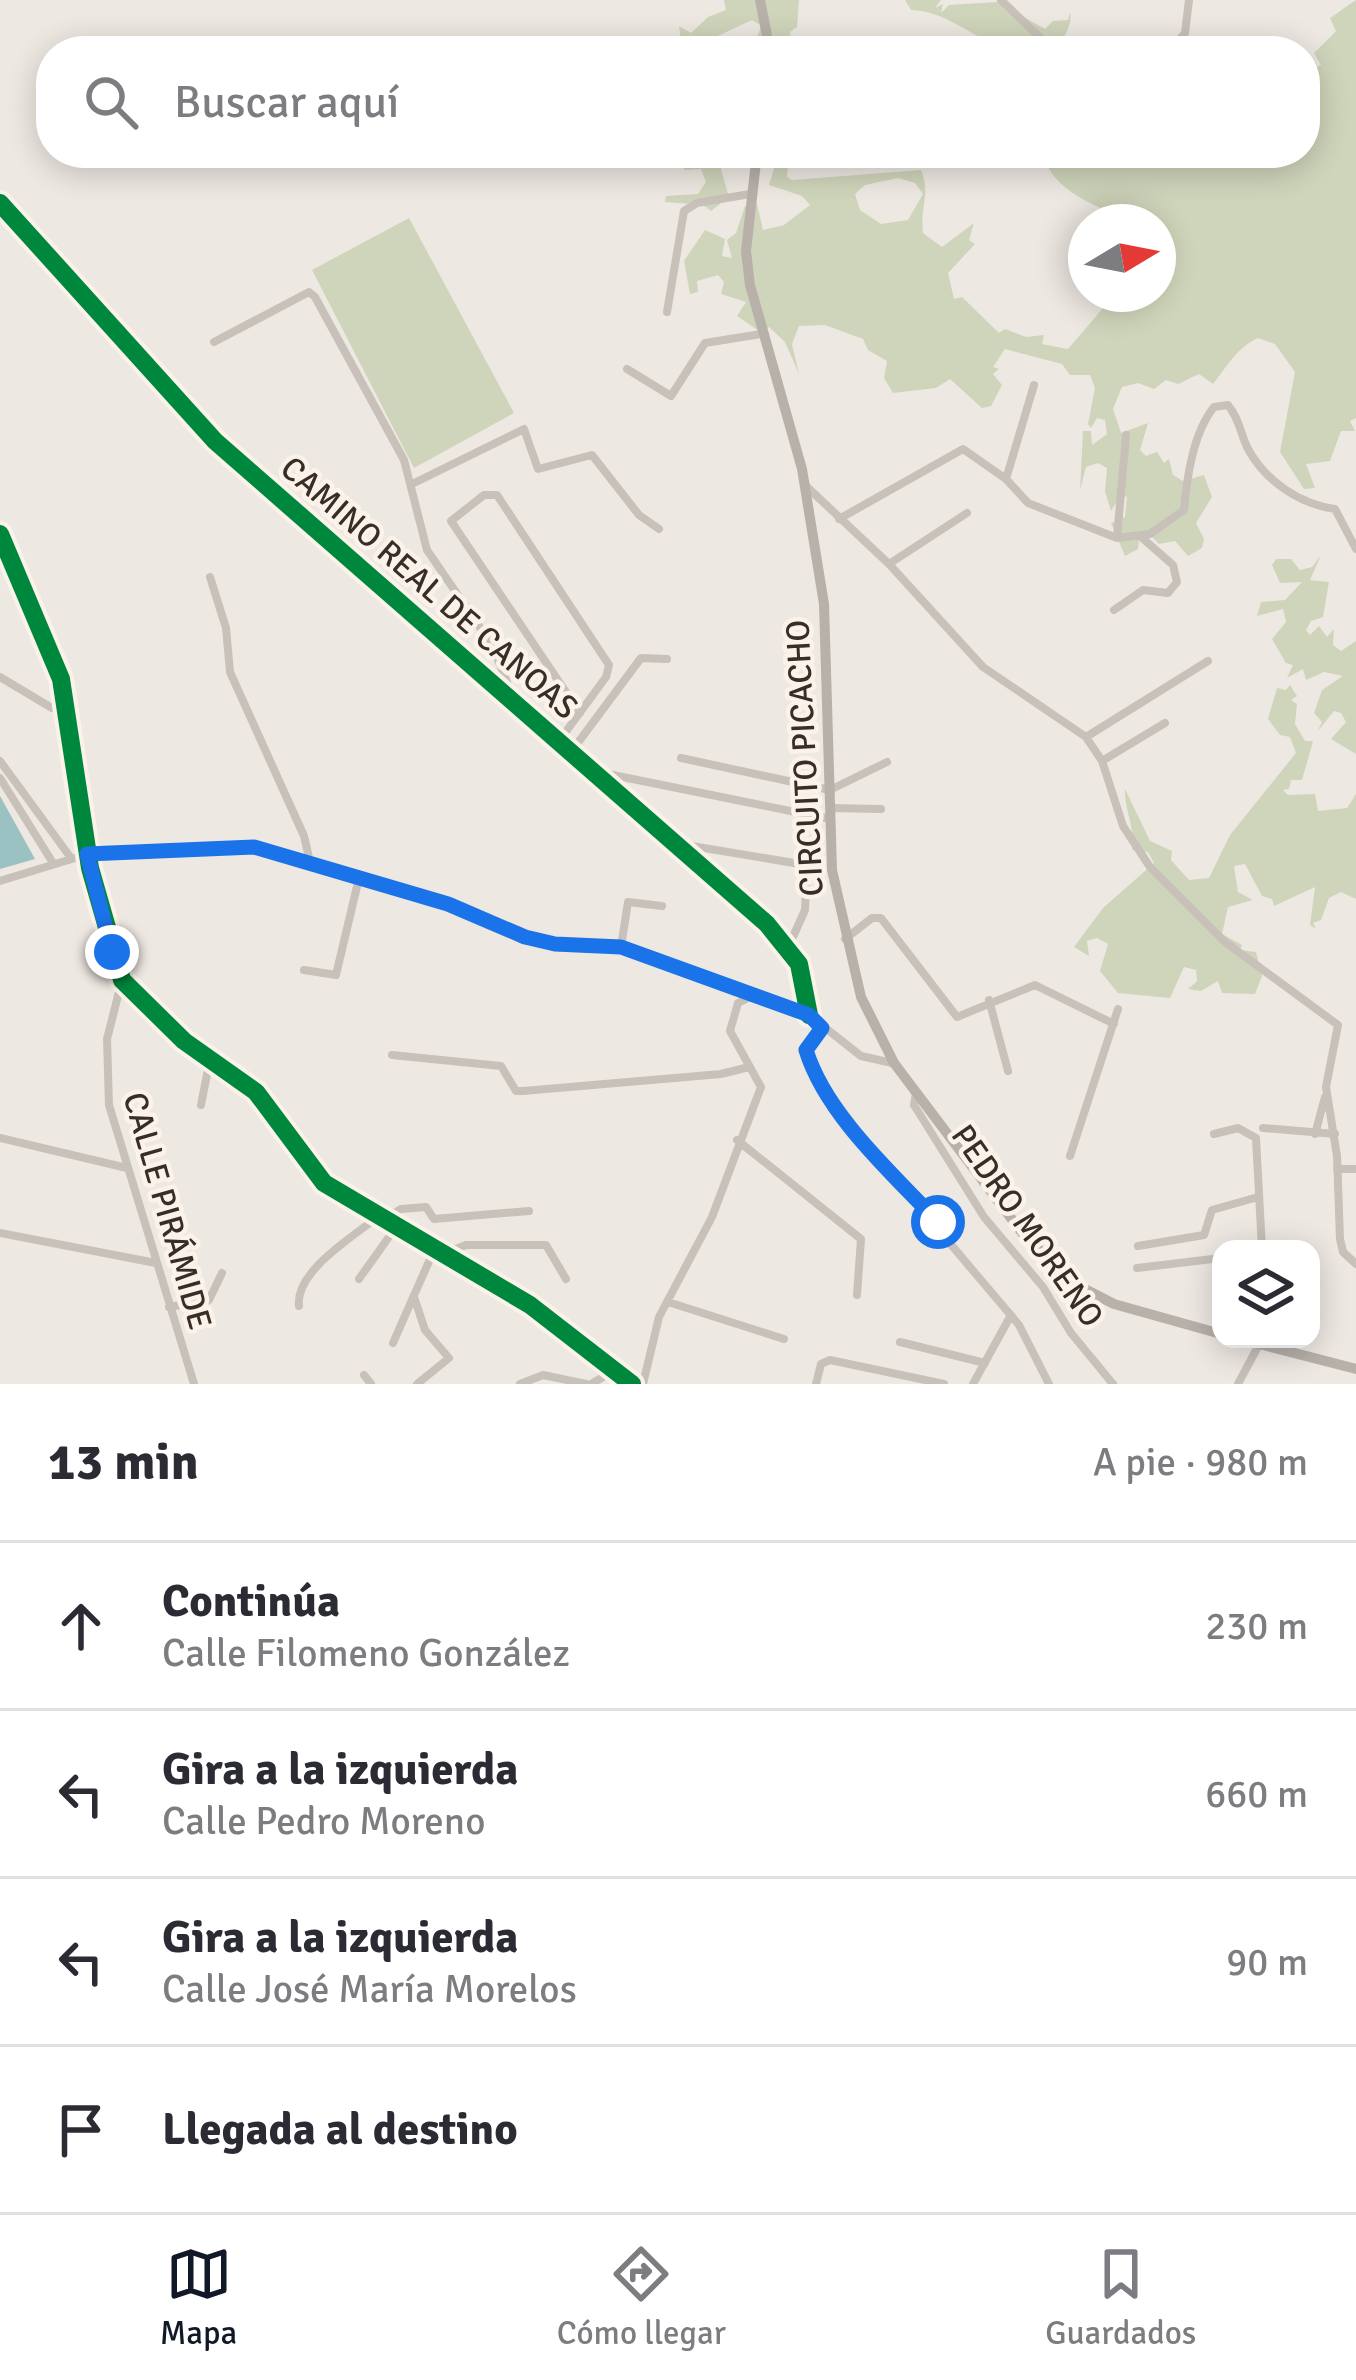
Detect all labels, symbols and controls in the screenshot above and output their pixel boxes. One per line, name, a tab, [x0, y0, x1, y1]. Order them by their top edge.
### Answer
search box	[36, 36, 1320, 168]
icon: search	[78, 69, 144, 135]
text: Buscar aquí	[174, 75, 399, 130]
north arrow	[1068, 204, 1176, 312]
street label: CAMINO REAL DE CANOAS	[272, 448, 586, 728]
street label: CIRCUITO PICACHO	[777, 619, 833, 897]
route end	[85, 925, 139, 979]
street label: CALLE PIRÁMIDE	[114, 1088, 220, 1334]
street label: PEDRO MORENO	[942, 1117, 1112, 1335]
route start	[911, 1195, 965, 1249]
map controls	[1212, 1240, 1320, 1348]
button: layers	[1212, 1240, 1320, 1348]
text: 13 min	[48, 1431, 199, 1494]
text: A pie · 980 m	[1093, 1438, 1308, 1486]
text: Continúa	[162, 1574, 340, 1629]
icon: ahead	[48, 1593, 114, 1659]
text: 230 m	[1205, 1602, 1308, 1650]
text: Calle Filomeno González	[162, 1629, 570, 1677]
text: Gira a la izquierda	[162, 1742, 518, 1797]
icon: left	[48, 1761, 114, 1827]
text: 660 m	[1205, 1770, 1308, 1818]
text: Calle Pedro Moreno	[162, 1797, 485, 1845]
text: Gira a la izquierda	[162, 1910, 518, 1965]
icon: left	[48, 1929, 114, 1995]
text: 90 m	[1226, 1938, 1308, 1986]
text: Calle José María Morelos	[162, 1965, 577, 2013]
icon: arrive	[48, 2097, 114, 2163]
text: Llegada al destino	[162, 2102, 518, 2157]
tab: Mapa	[160, 2241, 237, 2354]
tab: Cómo llegar	[557, 2241, 726, 2354]
tab: Guardados	[1045, 2241, 1196, 2354]

